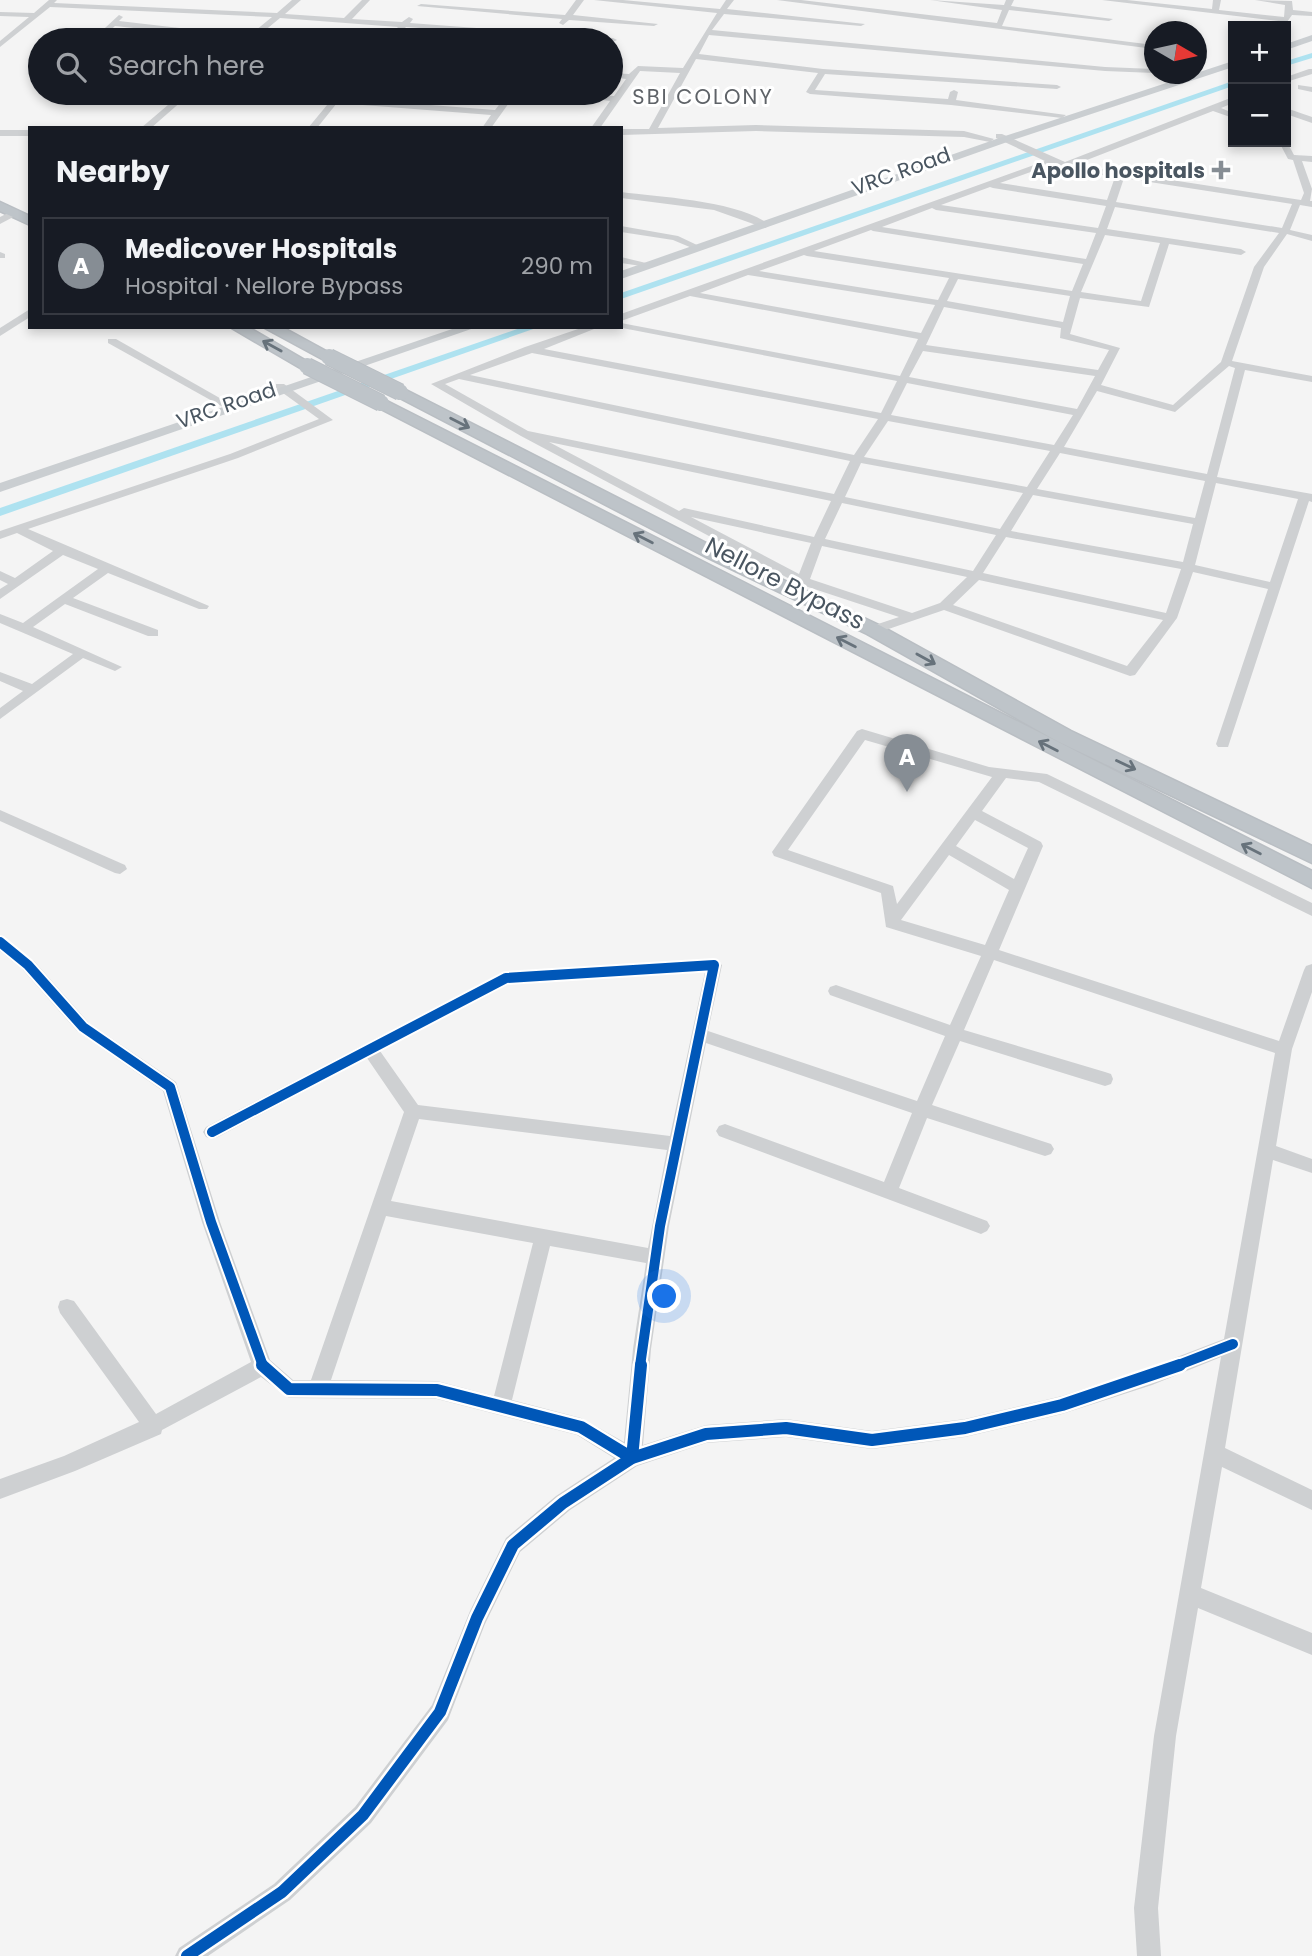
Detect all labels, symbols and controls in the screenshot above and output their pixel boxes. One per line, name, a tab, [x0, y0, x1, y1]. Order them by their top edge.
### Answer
north arrow	[1144, 21, 1207, 84]
map controls	[1228, 21, 1291, 147]
button: +	[1228, 21, 1291, 84]
search box	[28, 28, 623, 105]
icon: search	[52, 48, 90, 86]
text: Search here	[108, 48, 265, 84]
district label: SBI COLONY	[632, 82, 774, 111]
button: −	[1228, 84, 1291, 147]
street label: VRC Road	[847, 140, 955, 202]
text: Nearby	[56, 150, 170, 193]
place label: Apollo hospitals	[1031, 156, 1205, 185]
marker: Apollo hospitals	[1211, 160, 1231, 180]
text: Medicover Hospitals	[125, 231, 397, 267]
text: A	[73, 250, 89, 282]
text: 290 m	[521, 250, 593, 282]
text: Hospital · Nellore Bypass	[125, 270, 403, 302]
one-way arrow	[263, 339, 283, 353]
street label: VRC Road	[172, 374, 280, 436]
one-way arrow	[450, 417, 470, 431]
street label: Nellore Bypass	[700, 529, 870, 637]
one-way arrow	[634, 531, 654, 545]
one-way arrow	[836, 635, 857, 649]
one-way arrow	[915, 652, 935, 666]
pin: A	[884, 734, 930, 792]
one-way arrow	[1038, 739, 1059, 753]
one-way arrow	[1115, 759, 1136, 773]
one-way arrow	[1241, 841, 1262, 855]
your location	[647, 1279, 681, 1313]

